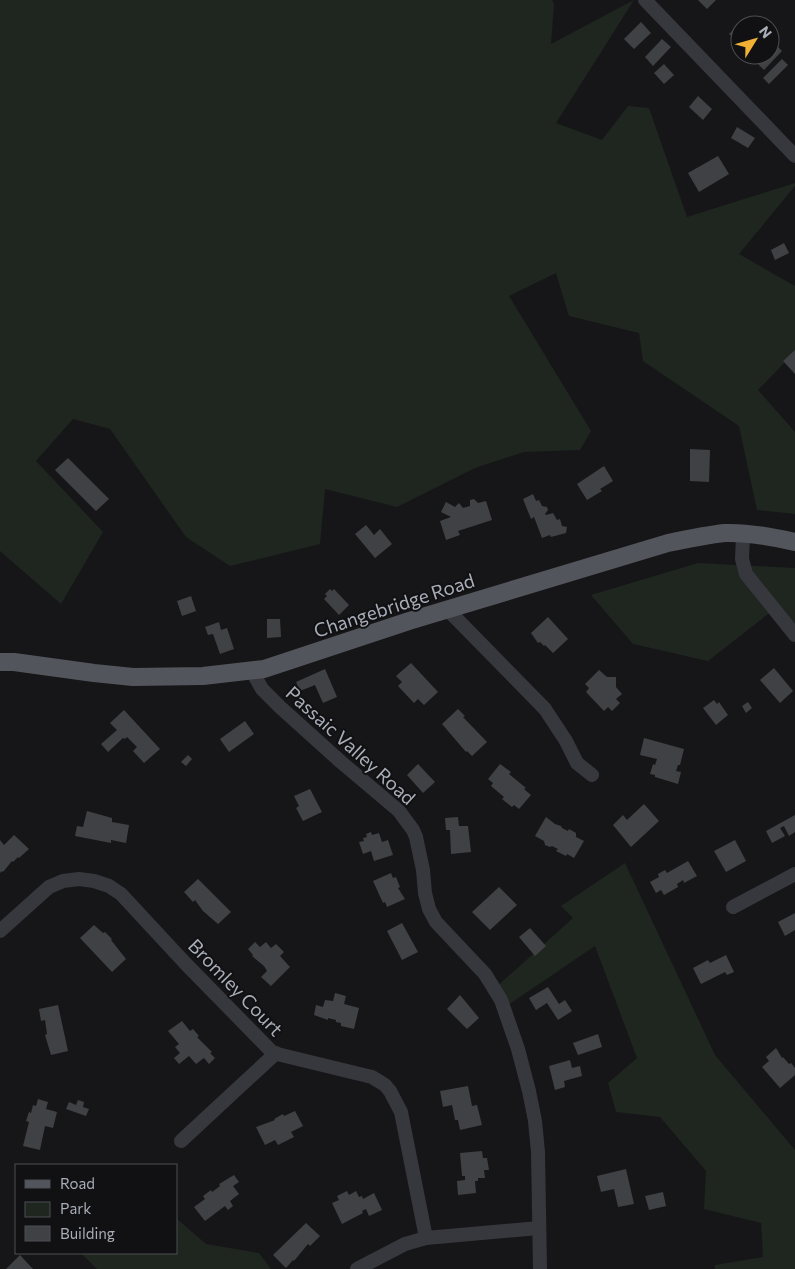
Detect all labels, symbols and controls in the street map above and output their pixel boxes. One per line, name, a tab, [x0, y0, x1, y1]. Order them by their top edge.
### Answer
north arrow	[730, 15, 780, 65]
text: N	[756, 23, 776, 41]
street label: Changebridge Road	[311, 568, 477, 642]
street label: Passaic Valley Road	[282, 681, 420, 809]
street label: Bromley Court	[184, 934, 288, 1040]
legend	[15, 1164, 178, 1254]
text: Road	[60, 1174, 95, 1192]
text: Park	[60, 1199, 91, 1217]
text: Building	[60, 1224, 115, 1242]

